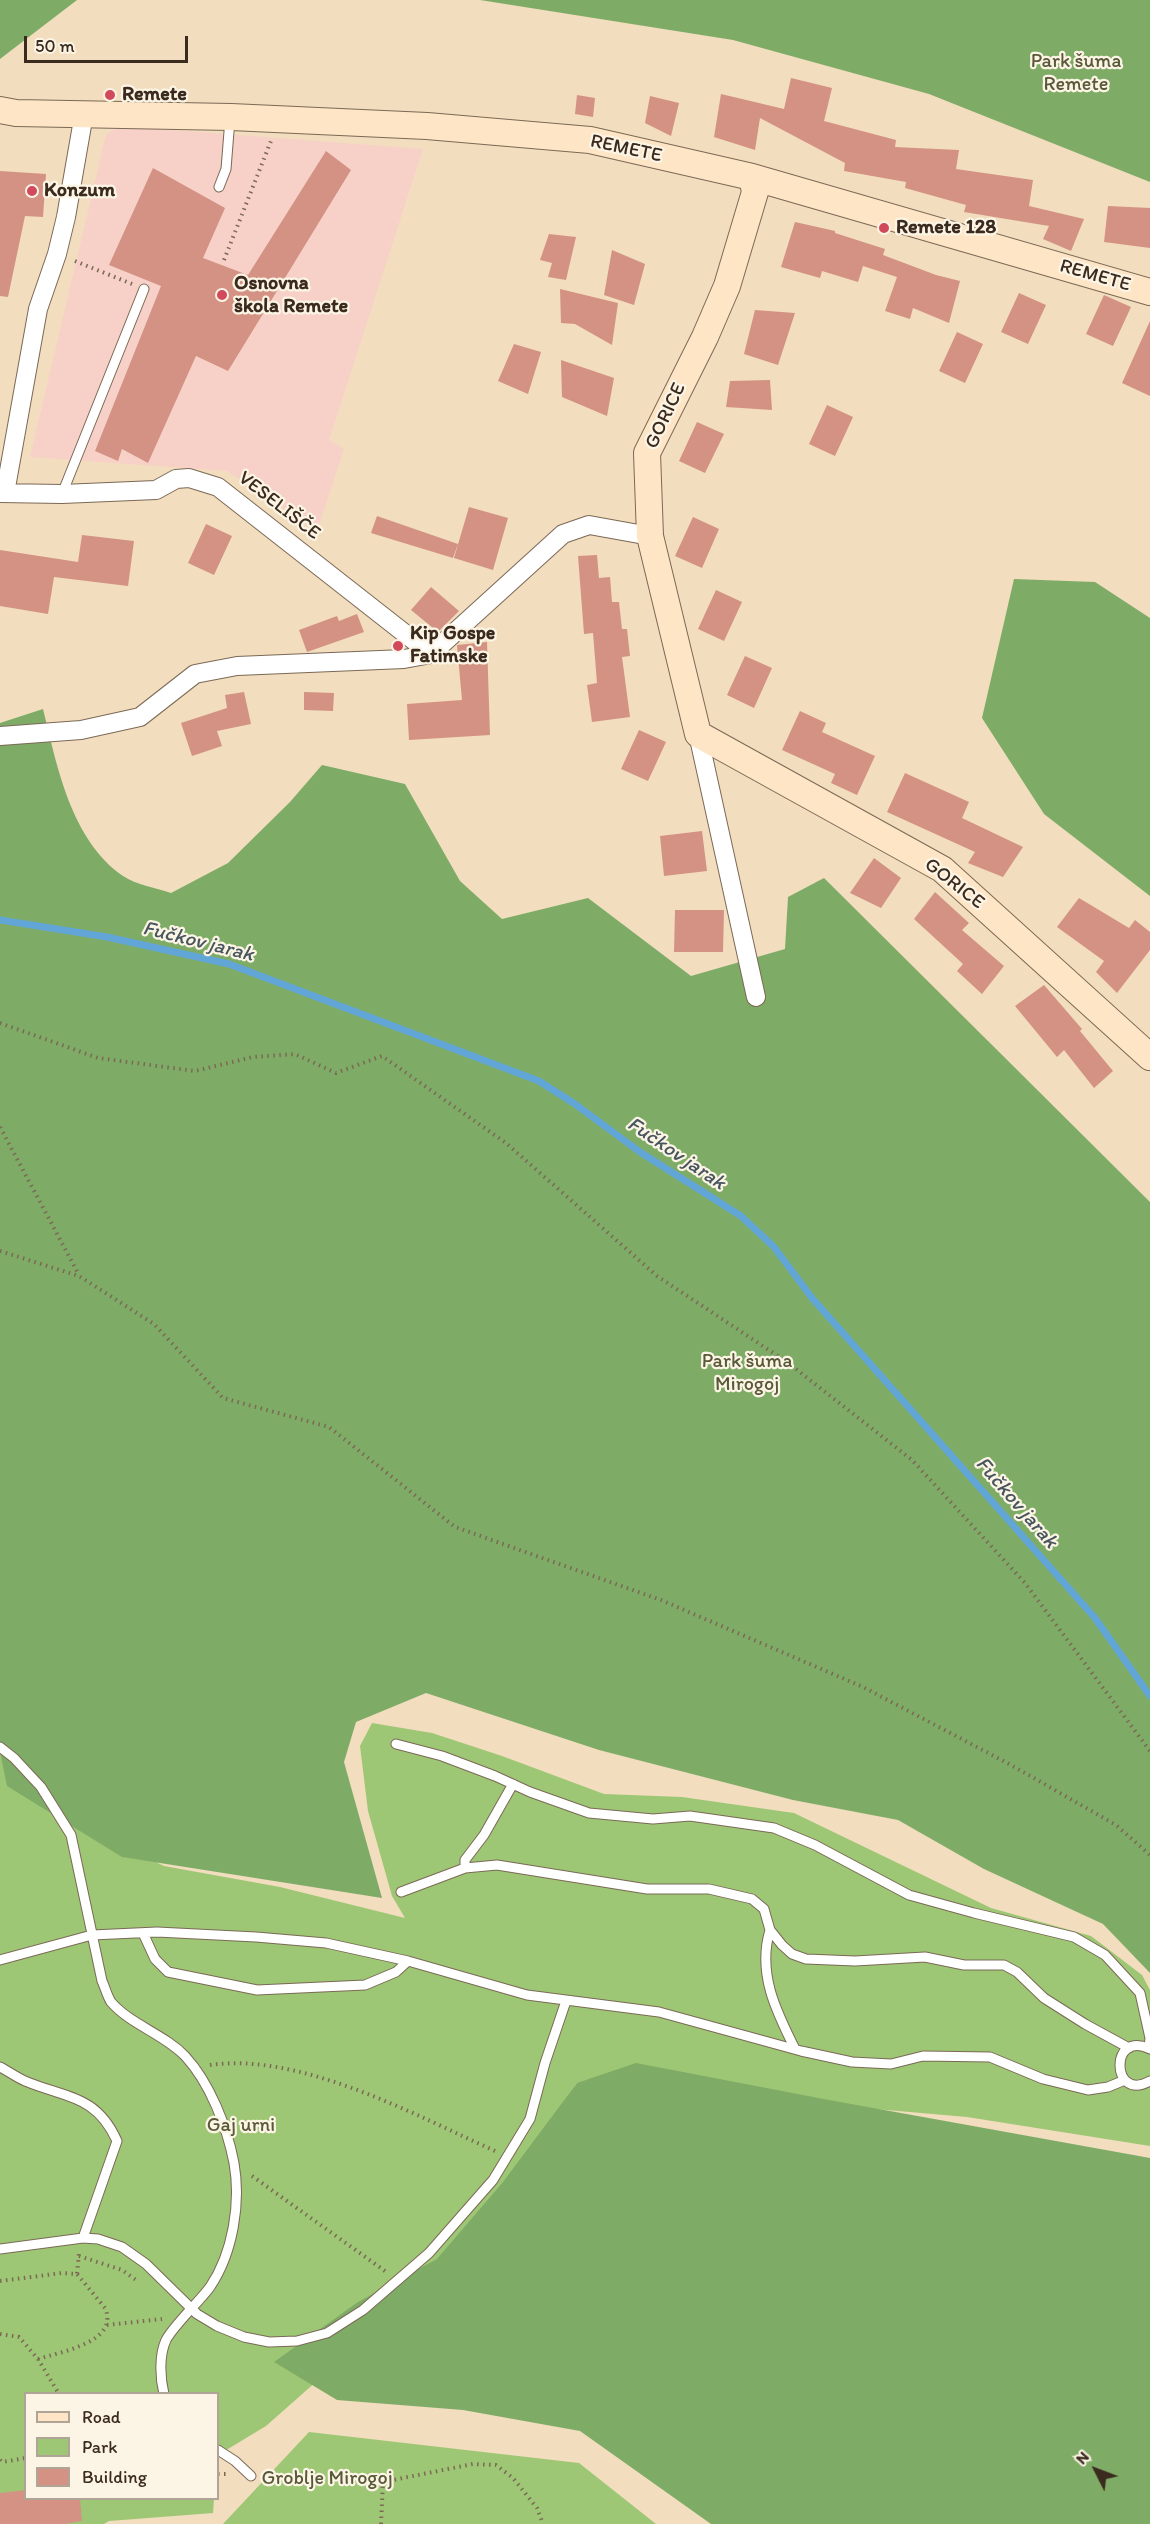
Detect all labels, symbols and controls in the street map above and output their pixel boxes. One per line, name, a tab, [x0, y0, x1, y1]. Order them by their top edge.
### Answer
scale bar	[27, 24, 190, 62]
text: 50 m	[35, 35, 75, 57]
park label: Park šuma Remete	[1031, 50, 1121, 97]
place label: Remete	[122, 83, 187, 107]
marker: Remete	[103, 88, 117, 102]
street label: REMETE	[588, 130, 664, 168]
place label: Konzum	[44, 179, 115, 203]
marker: Konzum	[25, 184, 39, 198]
place label: Remete 128	[896, 216, 996, 240]
marker: Remete 128	[877, 221, 891, 235]
street label: REMETE	[1057, 254, 1133, 298]
place label: Osnovna škola Remete	[234, 272, 348, 319]
marker: Osnovna škola Remete	[215, 288, 229, 302]
street label: GORICE	[640, 379, 692, 453]
street label: VESELIŠČE	[233, 466, 325, 546]
place label: Kip Gospe Fatimske	[410, 622, 495, 669]
marker: Kip Gospe Fatimske	[391, 639, 405, 653]
street label: GORICE	[919, 853, 989, 915]
water label: Fučkov jarak	[140, 916, 256, 968]
water label: Fučkov jarak	[622, 1112, 730, 1196]
park label: Park šuma Mirogoj	[702, 1350, 792, 1397]
water label: Fučkov jarak	[969, 1452, 1063, 1554]
park label: Gaj urni	[207, 2114, 275, 2138]
legend	[24, 2392, 219, 2500]
text: Road	[82, 2406, 121, 2428]
text: Park	[82, 2436, 117, 2458]
north arrow	[1066, 2440, 1126, 2500]
text: N	[1072, 2447, 1093, 2468]
text: Building	[82, 2466, 147, 2488]
park label: Groblje Mirogoj	[261, 2467, 393, 2491]

